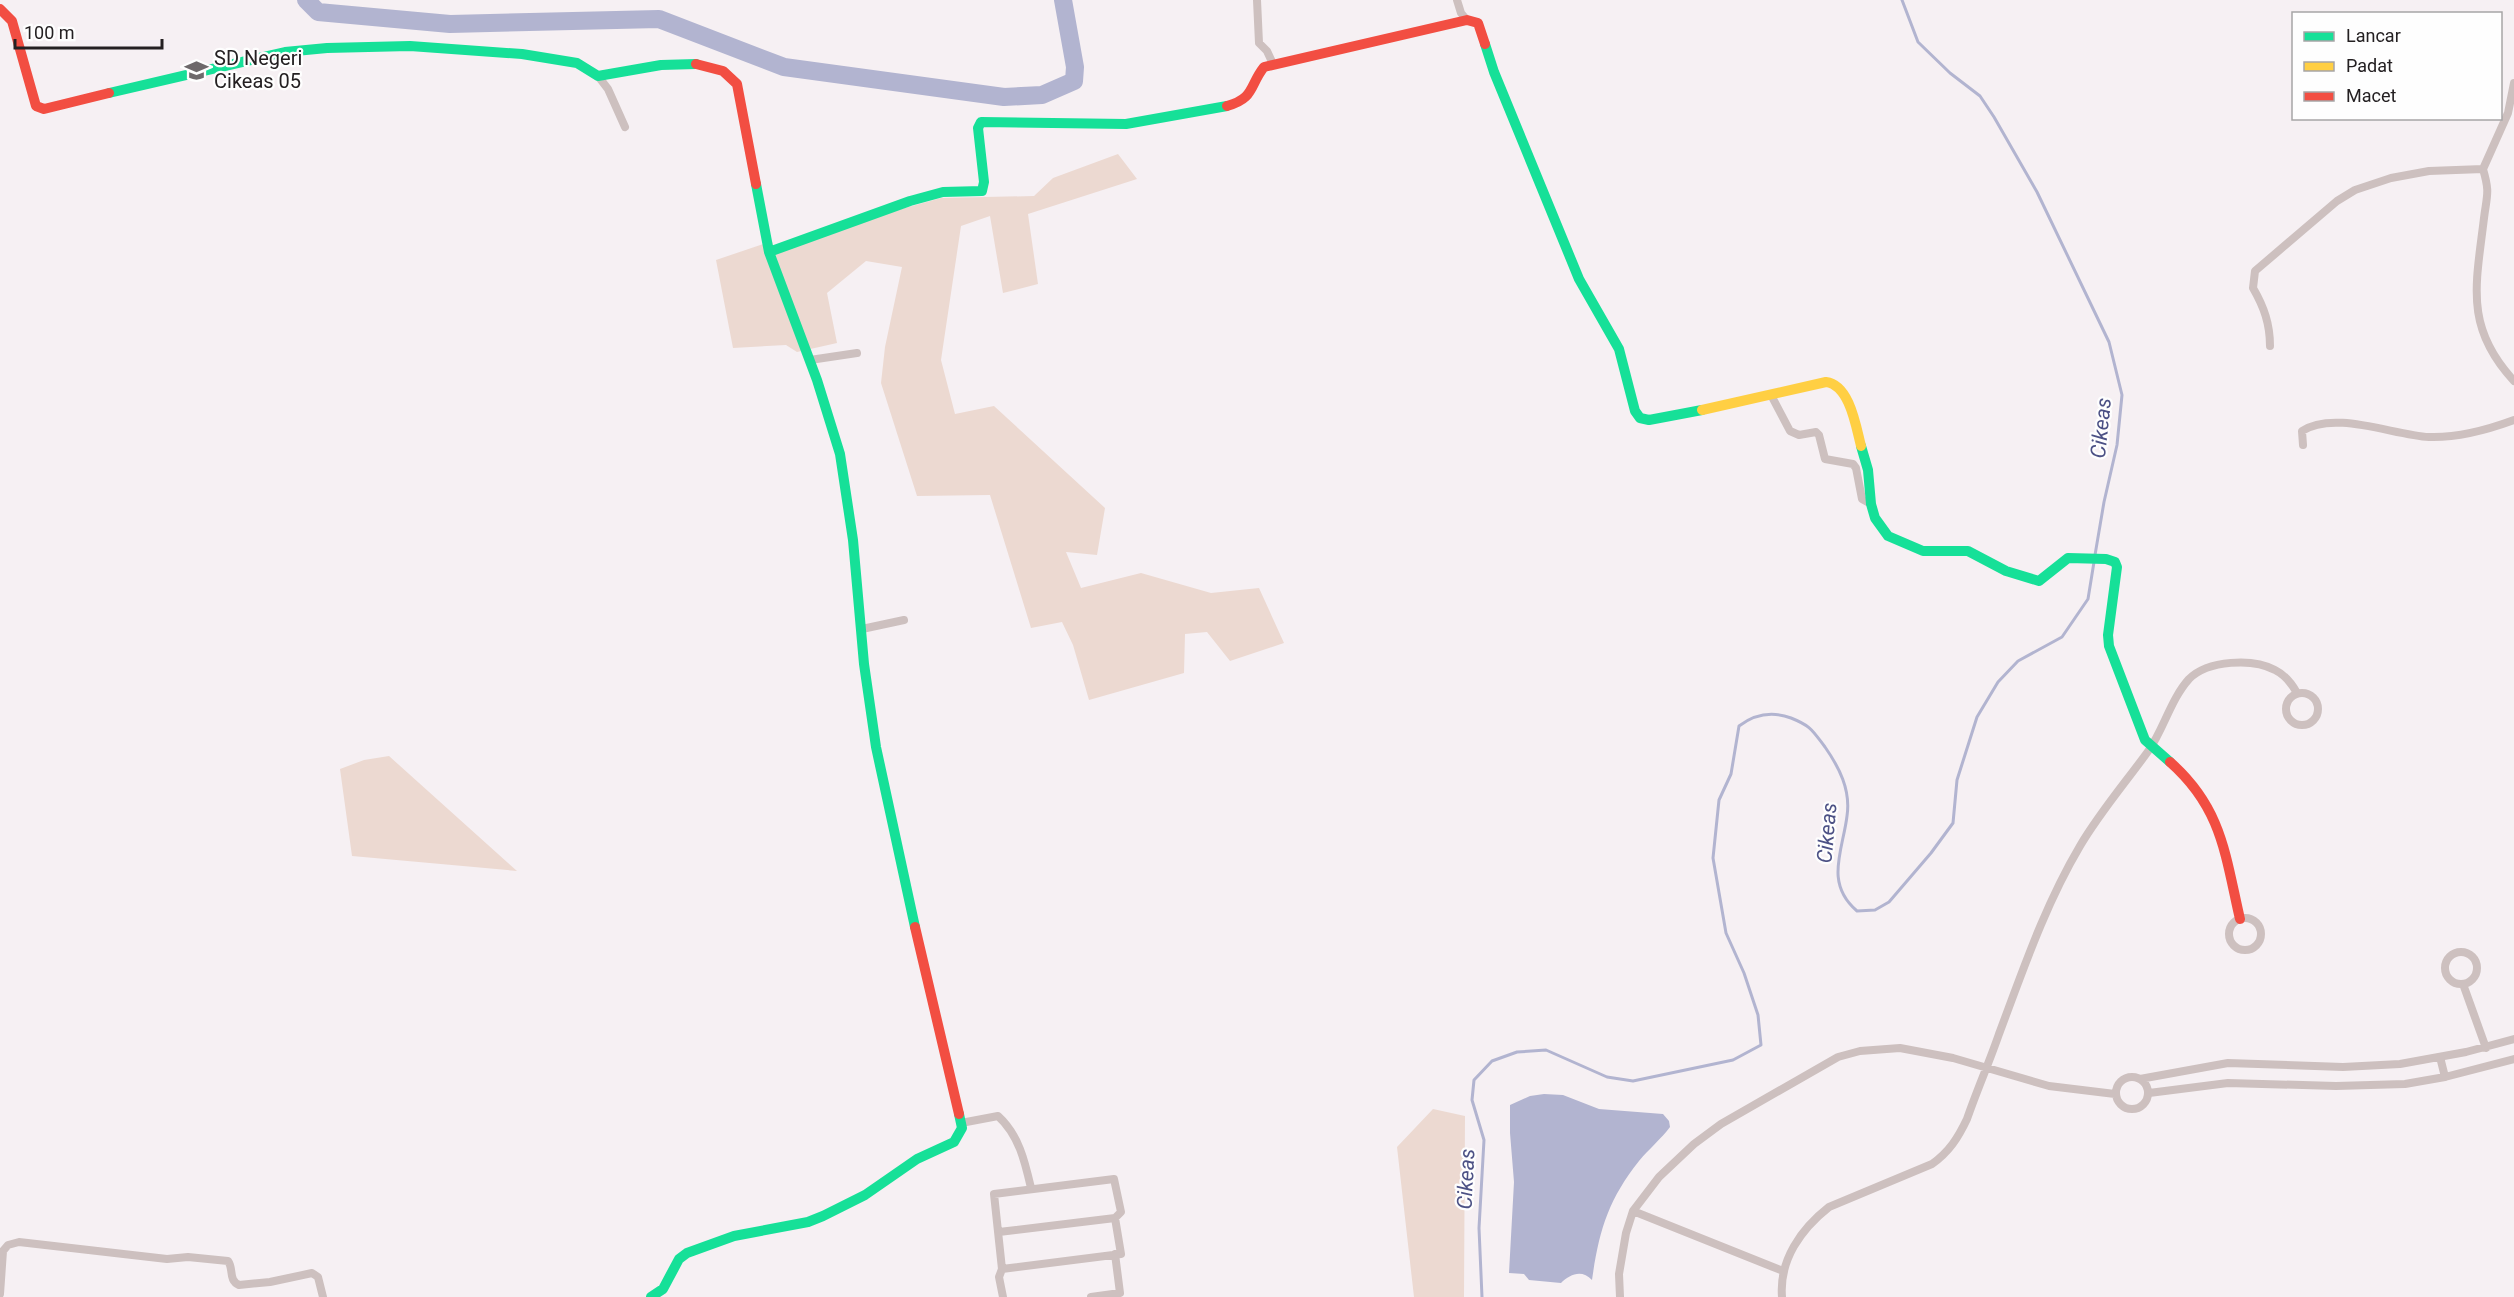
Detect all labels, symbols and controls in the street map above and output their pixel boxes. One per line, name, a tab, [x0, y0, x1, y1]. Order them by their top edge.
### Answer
scale bar	[15, 12, 162, 50]
legend	[2292, 12, 2502, 120]
text: 100 m	[24, 22, 75, 43]
text: Lancar	[2346, 25, 2401, 46]
place label: SD Negeri Cikeas 05	[214, 46, 302, 93]
text: Padat	[2346, 55, 2393, 76]
school or university icon: SD Negeri Cikeas 05	[183, 57, 209, 83]
text: Macet	[2346, 85, 2396, 106]
water label: Cikeas	[2086, 397, 2116, 459]
water label: Cikeas	[1812, 802, 1842, 864]
water label: Cikeas	[1452, 1148, 1480, 1210]

